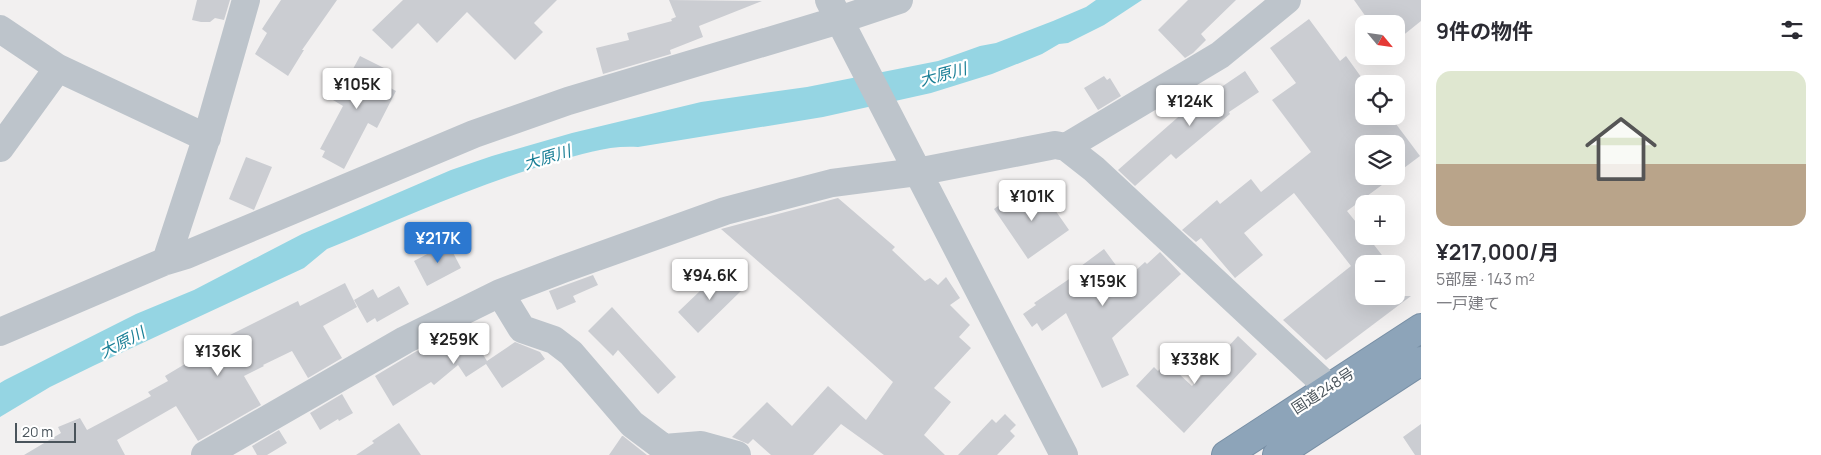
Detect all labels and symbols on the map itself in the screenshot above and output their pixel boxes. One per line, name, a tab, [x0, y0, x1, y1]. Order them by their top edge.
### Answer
north arrow	[1355, 15, 1405, 65]
water label: 大原川	[917, 57, 971, 91]
pin: ¥105K	[322, 68, 392, 110]
pin: ¥124K	[1155, 84, 1225, 127]
water label: 大原川	[521, 139, 575, 175]
pin: ¥101K	[997, 180, 1067, 222]
pin: ¥217K	[403, 222, 473, 264]
pin: ¥94.6K	[669, 258, 751, 301]
pin: ¥159K	[1068, 264, 1138, 307]
water label: 大原川	[96, 320, 150, 363]
pin: ¥259K	[419, 322, 489, 365]
pin: ¥136K	[183, 334, 253, 377]
pin: ¥338K	[1160, 342, 1230, 385]
street label: 国道248号	[1287, 362, 1358, 419]
scale bar	[15, 420, 76, 443]

